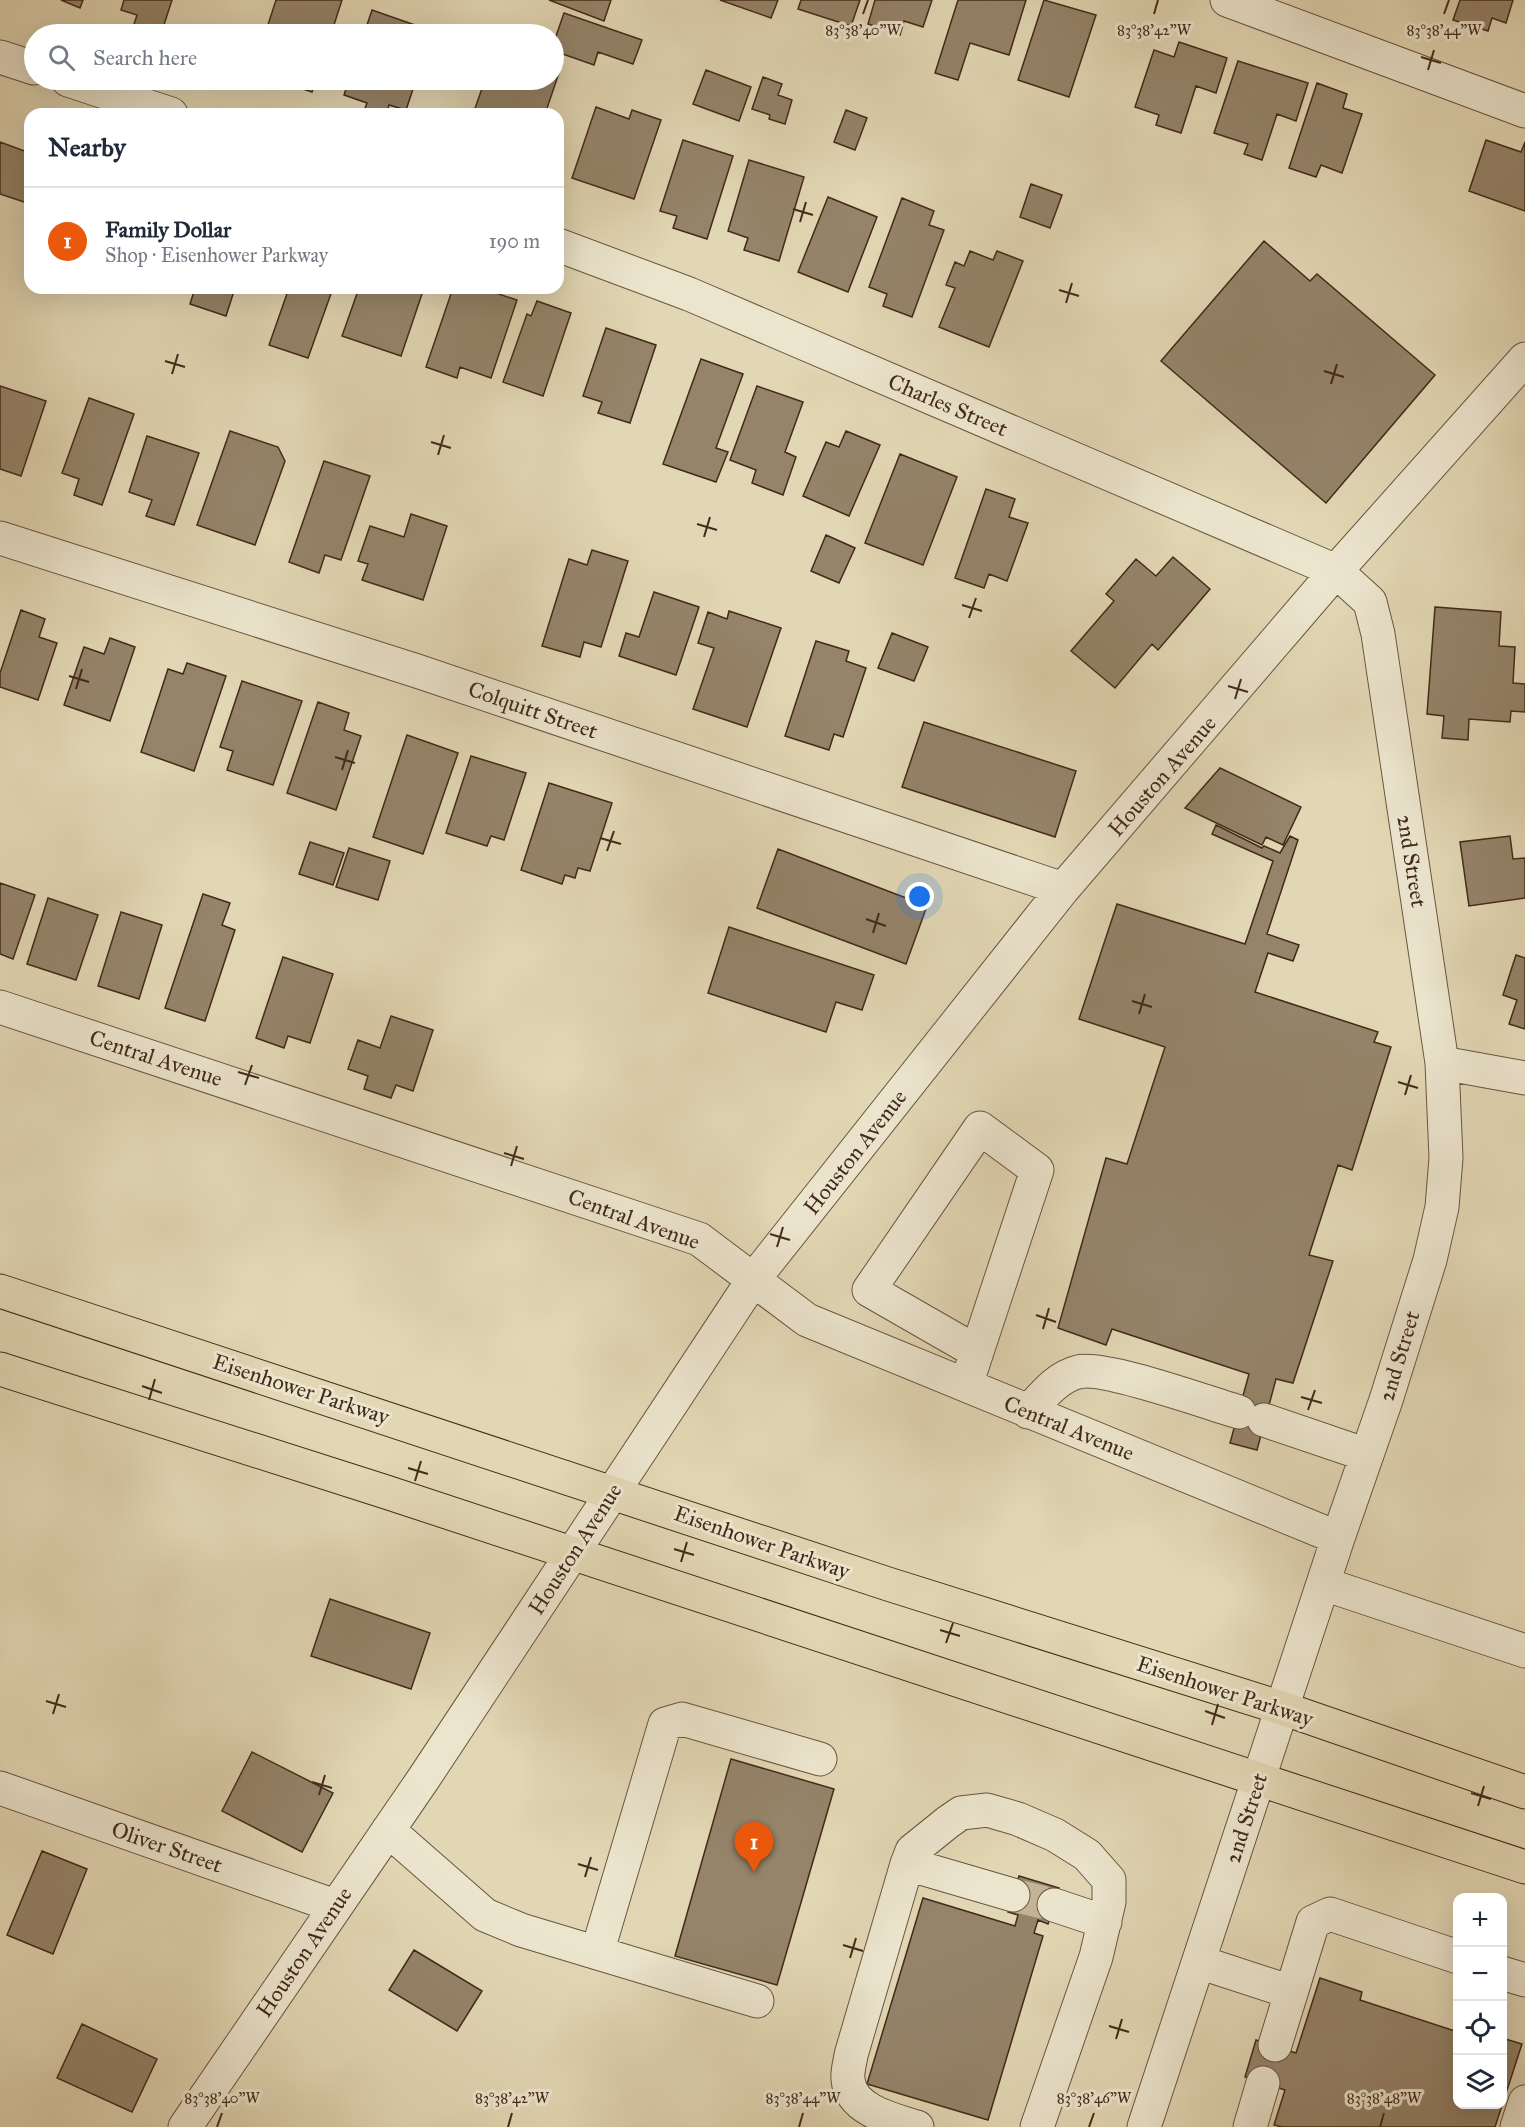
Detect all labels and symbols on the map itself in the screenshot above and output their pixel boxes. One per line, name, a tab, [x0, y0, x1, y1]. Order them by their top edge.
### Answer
text: 83°38'40"W	[825, 21, 901, 39]
text: 83°38'42"W	[1117, 21, 1192, 39]
text: 83°38'44"W	[1406, 21, 1482, 39]
street label: Charles Street	[884, 368, 1012, 442]
street label: Colquitt Street	[465, 675, 601, 745]
street label: Houston Avenue	[1102, 710, 1222, 842]
street label: 2nd Street	[1391, 813, 1433, 909]
your location	[905, 882, 934, 911]
street label: Central Avenue	[86, 1024, 226, 1092]
street label: Houston Avenue	[798, 1084, 912, 1220]
street label: Central Avenue	[565, 1183, 703, 1255]
street label: 2nd Street	[1372, 1307, 1426, 1405]
street label: Eisenhower Parkway	[209, 1348, 393, 1430]
street label: Central Avenue	[1000, 1390, 1138, 1466]
street label: Houston Avenue	[522, 1478, 628, 1620]
street label: Eisenhower Parkway	[671, 1499, 854, 1585]
street label: Eisenhower Parkway	[1133, 1650, 1317, 1732]
street label: 2nd Street	[1219, 1769, 1273, 1866]
street label: Oliver Street	[108, 1815, 226, 1879]
pin: 1	[734, 1822, 774, 1872]
street label: Houston Avenue	[250, 1882, 358, 2022]
text: 83°38'40"W	[184, 2089, 260, 2107]
text: 83°38'42"W	[475, 2089, 550, 2107]
text: 83°38'44"W	[765, 2089, 841, 2107]
text: 83°38'46"W	[1057, 2089, 1132, 2107]
text: 83°38'48"W	[1347, 2089, 1422, 2107]

